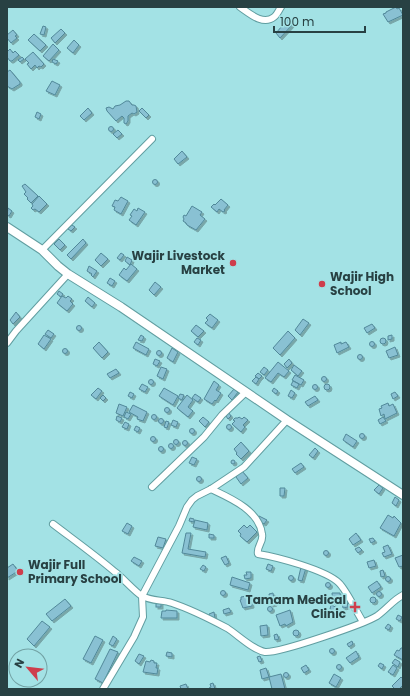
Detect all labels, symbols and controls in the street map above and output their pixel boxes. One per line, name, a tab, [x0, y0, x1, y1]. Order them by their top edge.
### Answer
scale bar	[274, 8, 365, 34]
text: 100 m	[280, 13, 314, 30]
place label: Wajir Livestock Market	[131, 247, 226, 278]
marker: Wajir Livestock Market	[228, 258, 238, 268]
place label: Wajir High School	[330, 268, 394, 299]
marker: Wajir High School	[317, 279, 327, 289]
place label: Wajir Full Primary School	[28, 556, 122, 587]
marker: Wajir Full Primary School	[15, 567, 25, 577]
place label: Tamam Medical Clinic	[246, 591, 346, 622]
marker: Tamam Medical Clinic	[349, 601, 361, 613]
north arrow	[8, 648, 48, 688]
text: N	[10, 656, 28, 671]

